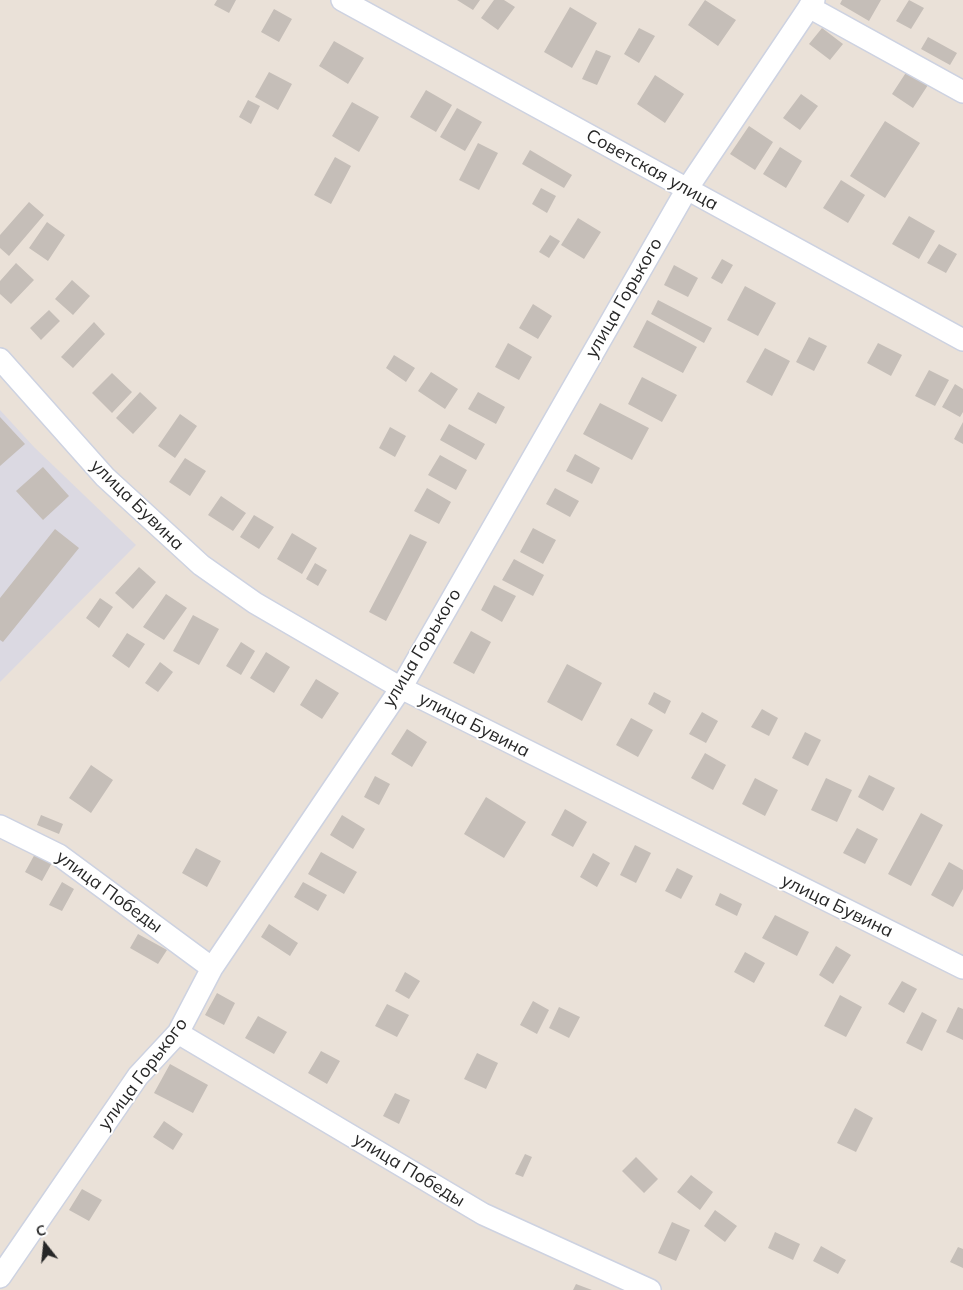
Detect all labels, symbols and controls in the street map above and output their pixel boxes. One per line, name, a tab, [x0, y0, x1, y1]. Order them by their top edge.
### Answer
street label: Советская улица	[582, 125, 722, 215]
street label: улица Горького	[581, 234, 667, 362]
street label: улица Бувина	[86, 455, 188, 555]
street label: улица Горького	[378, 585, 466, 711]
street label: улица Бувина	[415, 688, 533, 762]
street label: улица Победы	[52, 846, 166, 938]
street label: улица Бувина	[778, 870, 896, 942]
street label: улица Горького	[94, 1014, 192, 1134]
street label: улица Победы	[349, 1128, 469, 1212]
north arrow	[20, 1220, 70, 1270]
text: С	[34, 1221, 48, 1241]

